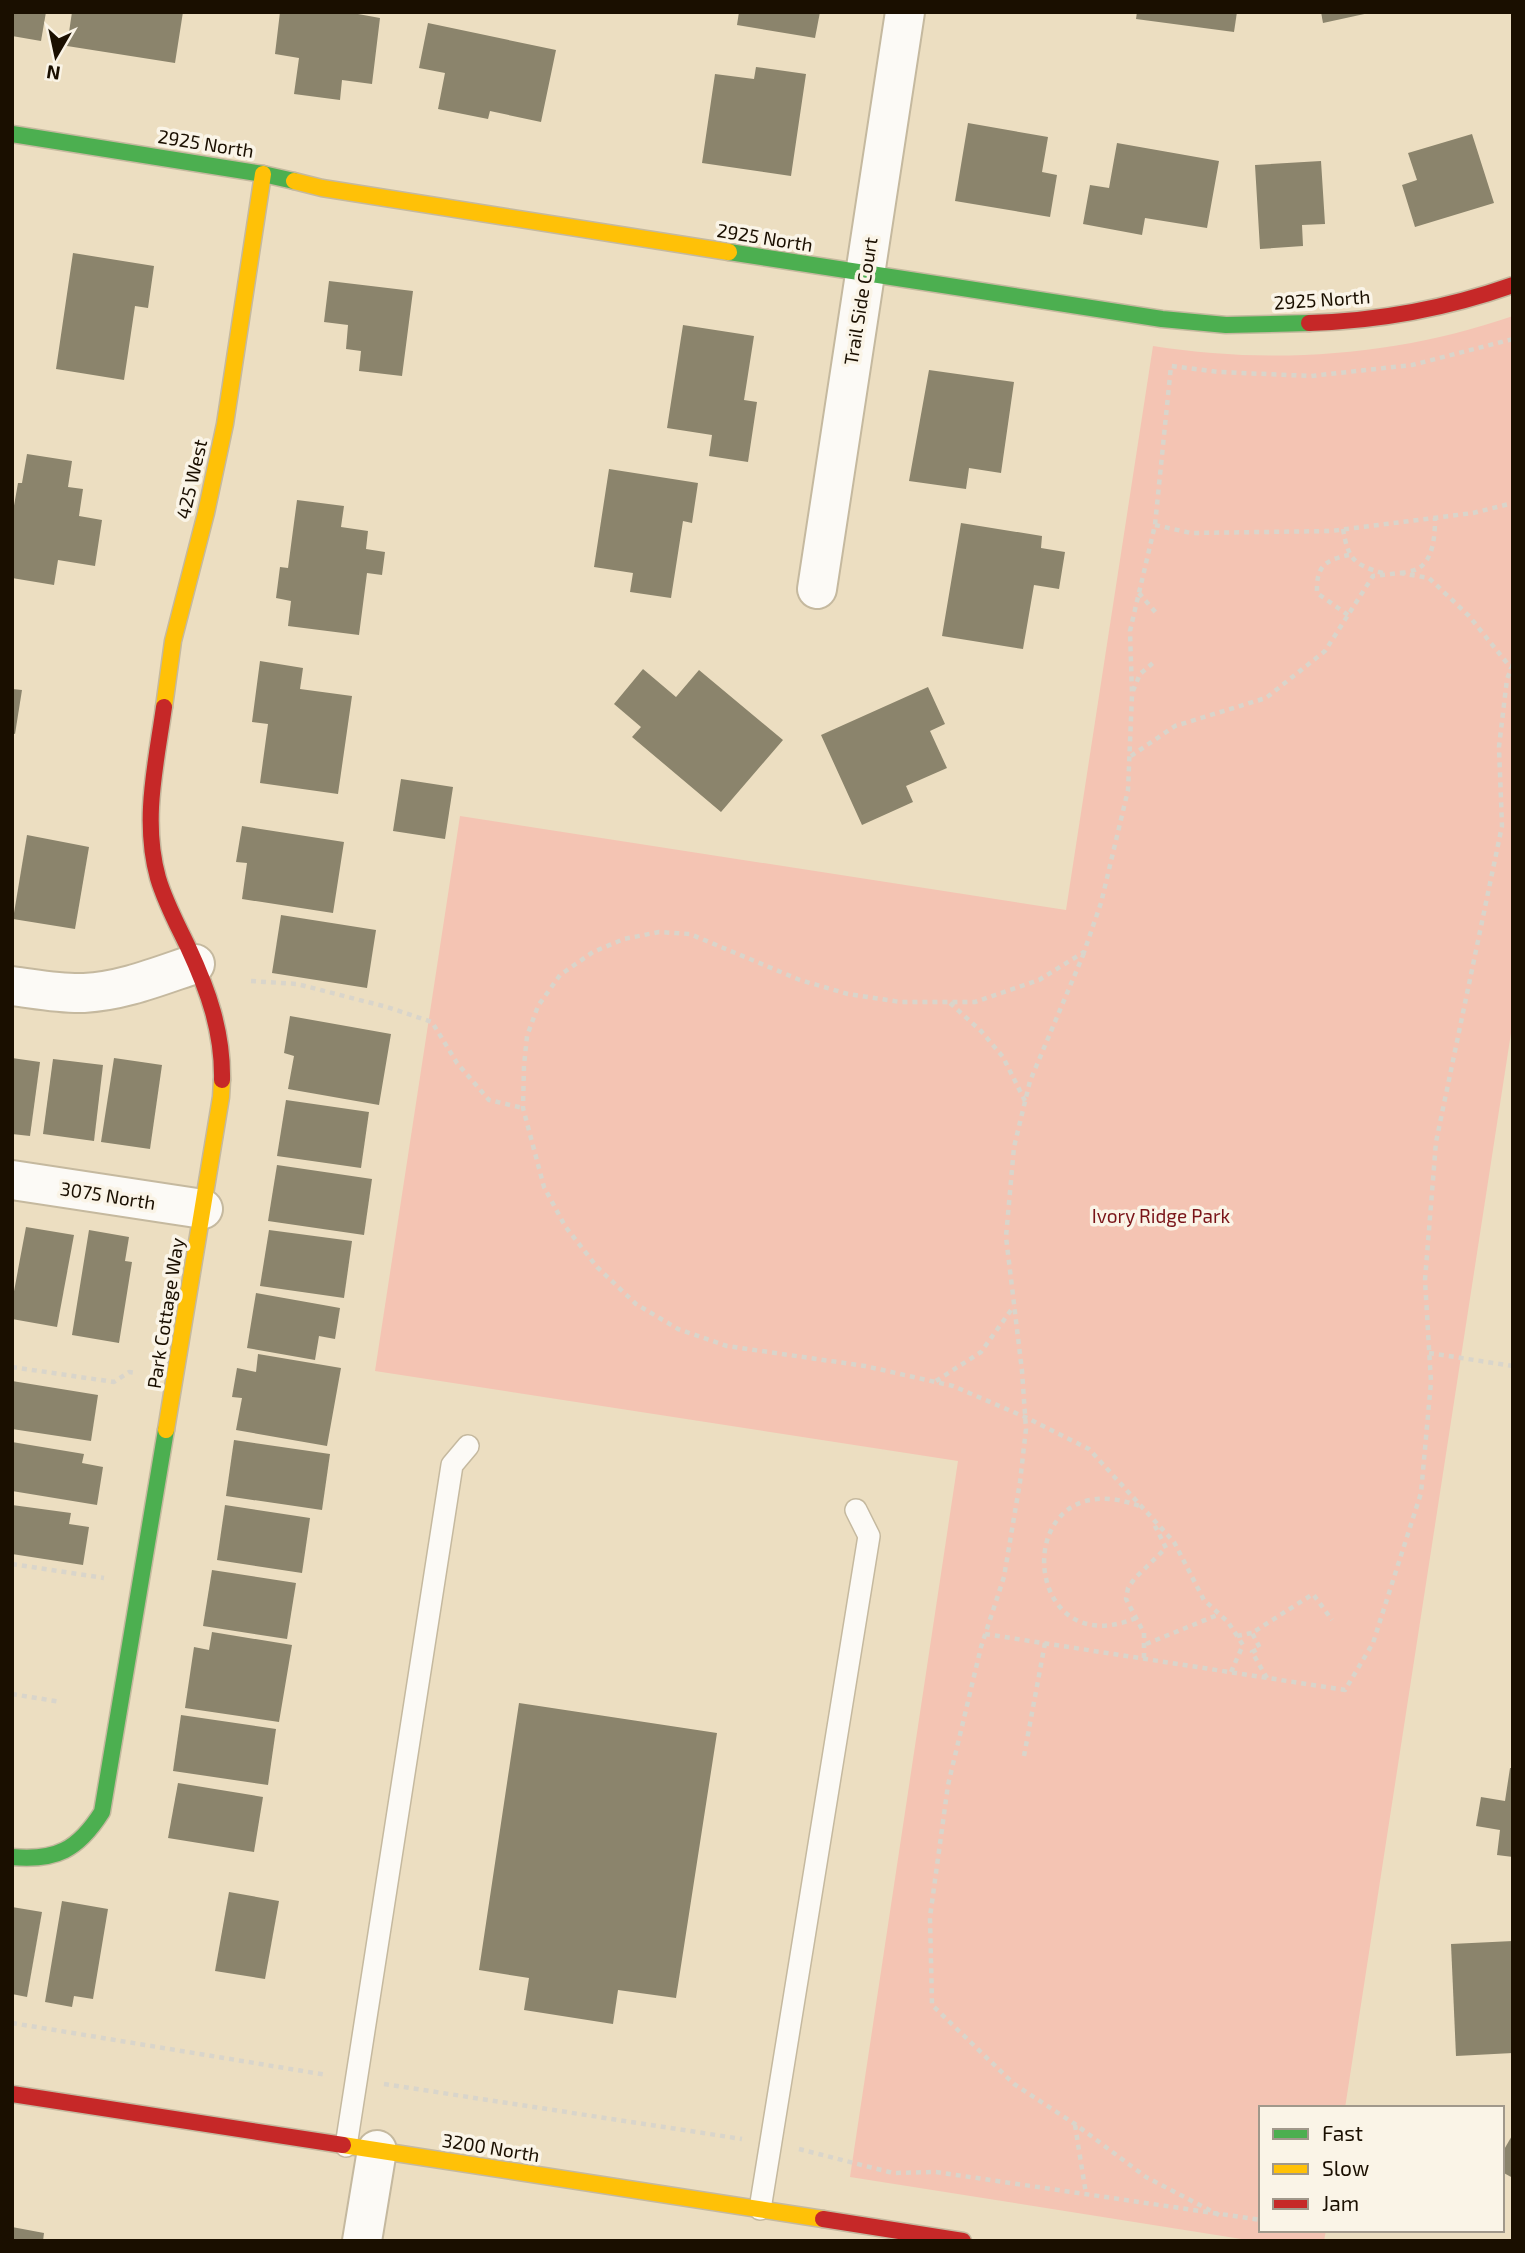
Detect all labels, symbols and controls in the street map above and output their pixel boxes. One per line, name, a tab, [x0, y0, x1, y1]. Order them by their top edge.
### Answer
north arrow	[21, 21, 91, 91]
text: N	[45, 61, 62, 86]
street label: 2925 North	[156, 124, 256, 162]
street label: 2925 North	[715, 218, 815, 256]
street label: Trail Side Court	[839, 235, 881, 367]
street label: 2925 North	[1273, 284, 1371, 314]
street label: 425 West	[171, 437, 211, 521]
street label: 3075 North	[59, 1176, 157, 1214]
park label: Ivory Ridge Park	[1092, 1204, 1231, 1227]
street label: Park Cottage Way	[142, 1236, 188, 1390]
legend	[1259, 2106, 1504, 2232]
text: Fast	[1322, 2120, 1363, 2145]
street label: 3200 North	[441, 2128, 541, 2166]
text: Slow	[1322, 2155, 1369, 2180]
text: Jam	[1322, 2190, 1359, 2215]

